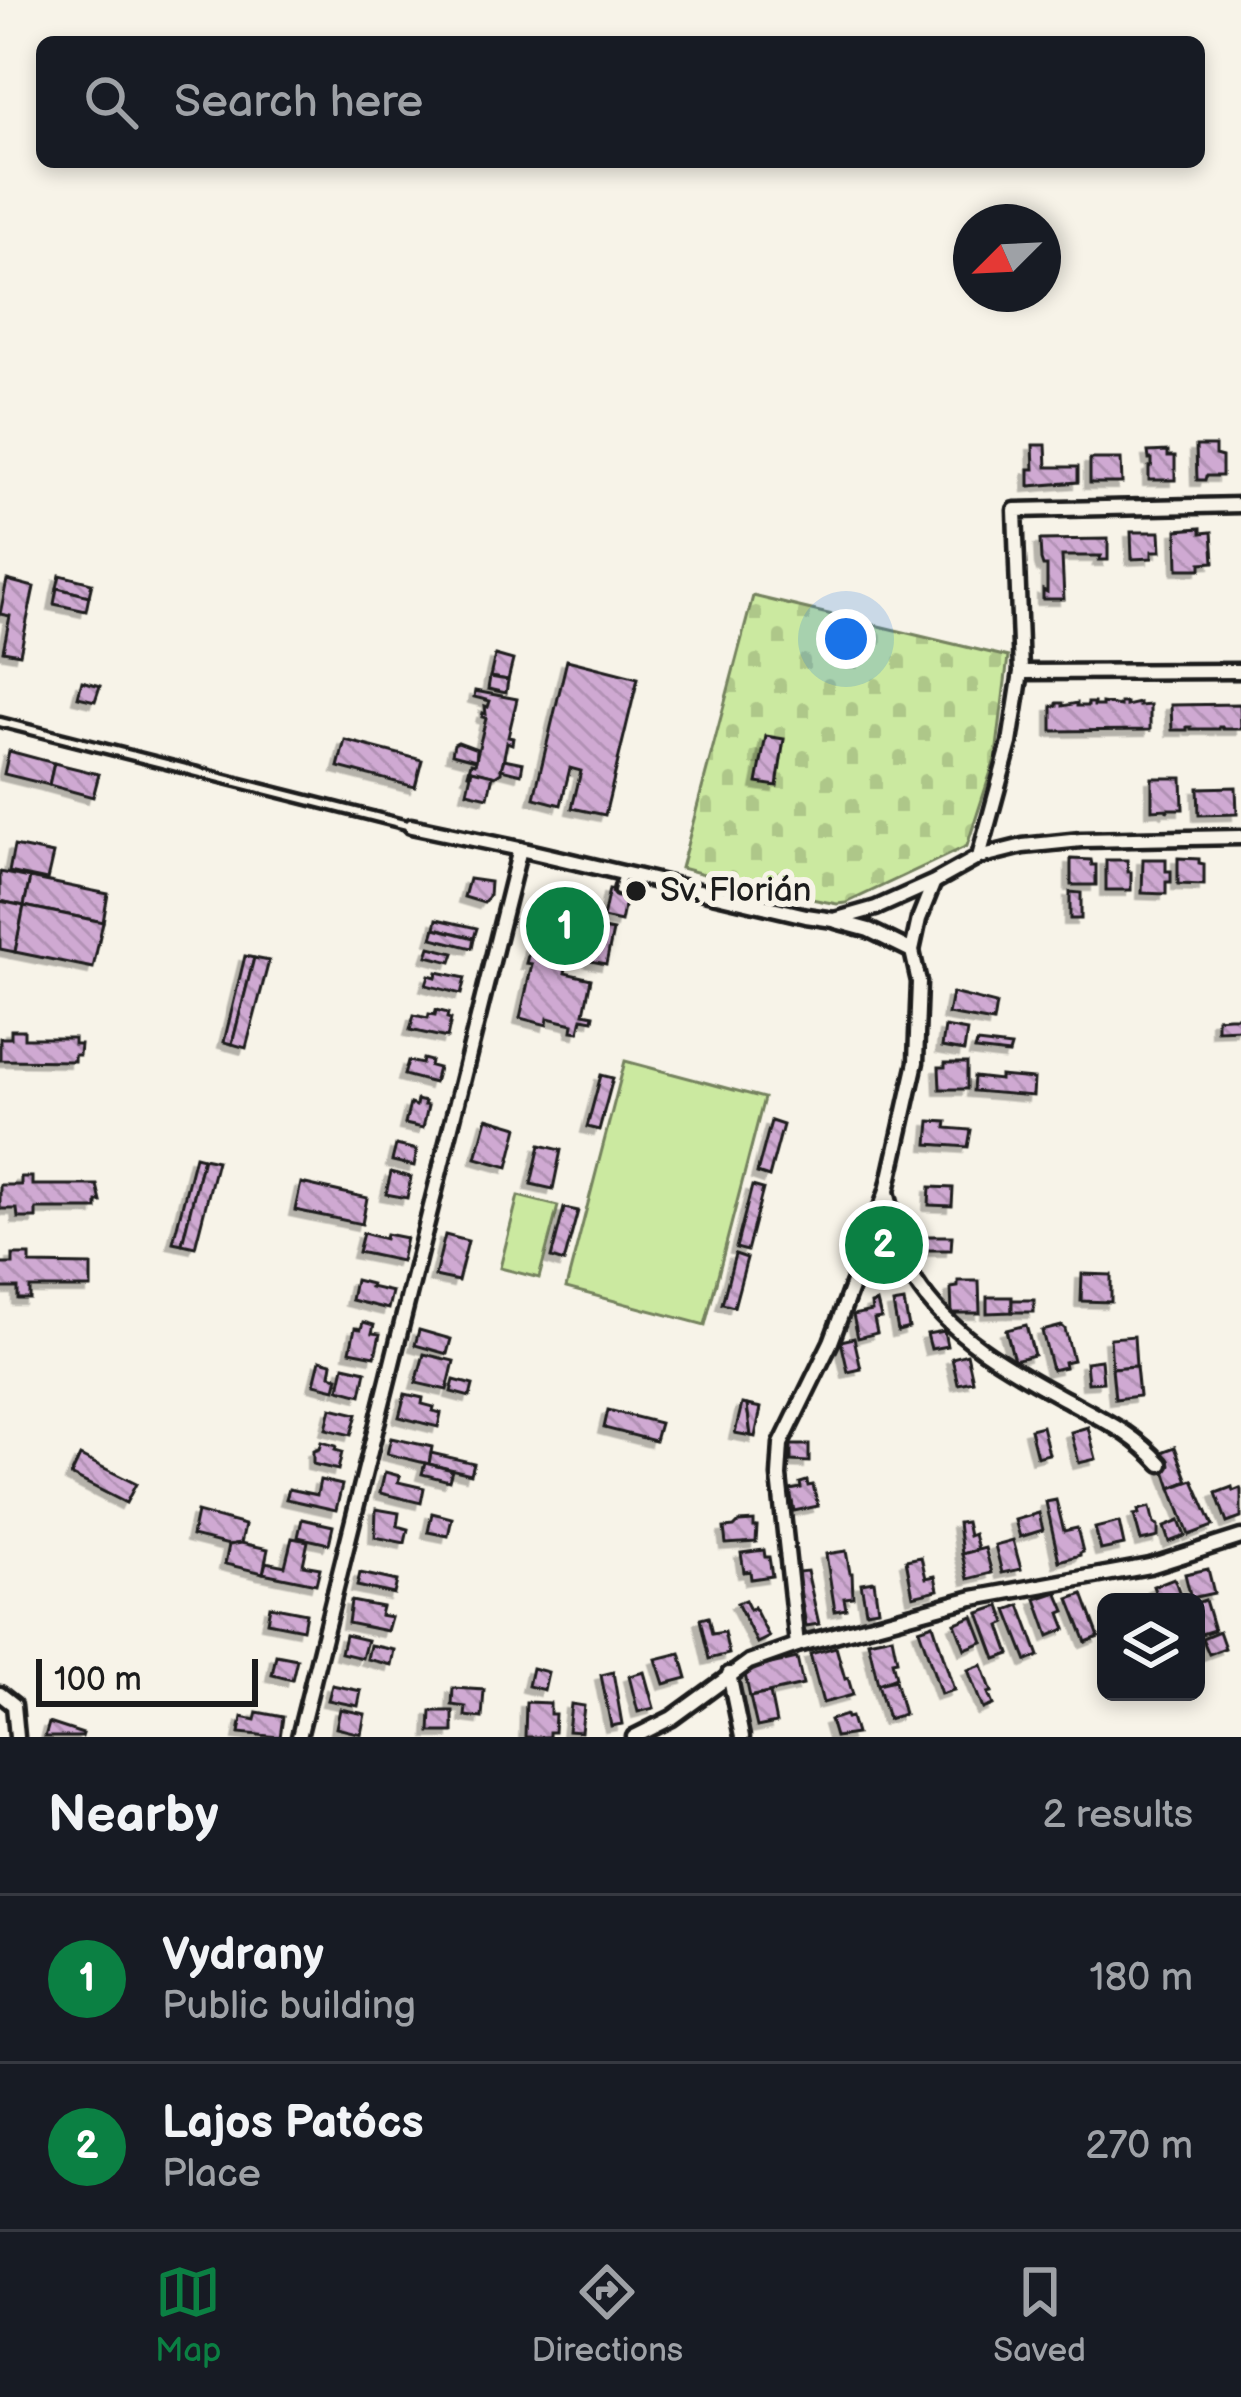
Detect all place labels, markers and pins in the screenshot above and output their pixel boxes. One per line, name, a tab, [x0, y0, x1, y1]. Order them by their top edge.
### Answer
place label: Sv. Florián	[660, 871, 811, 911]
marker: Sv. Florián	[623, 878, 649, 904]
pin: 1	[526, 881, 604, 971]
pin: 2	[845, 1200, 923, 1290]

